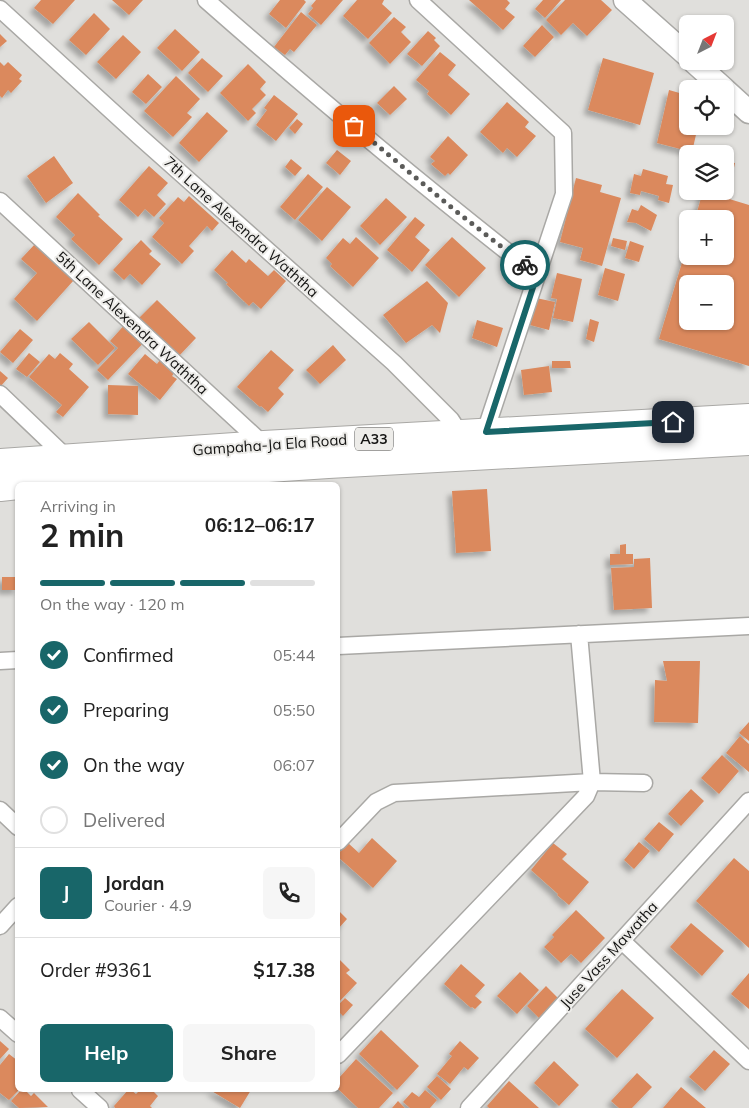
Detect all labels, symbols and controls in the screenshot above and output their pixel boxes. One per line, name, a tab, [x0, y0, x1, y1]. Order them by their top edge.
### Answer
north arrow	[679, 15, 734, 70]
map controls	[679, 15, 734, 330]
button: locate	[679, 80, 734, 135]
pin	[333, 105, 375, 147]
icon: bag	[340, 112, 368, 140]
button: layers	[679, 145, 734, 200]
street label: 7th Lane Alexendra Waththa	[160, 152, 323, 301]
button: +	[679, 210, 734, 265]
courier	[500, 240, 550, 290]
street label: 5th Lane Alexendra Waththa	[52, 247, 213, 398]
icon: bike	[511, 251, 539, 279]
button: −	[679, 275, 734, 330]
pin	[652, 401, 694, 443]
icon: home	[659, 408, 687, 436]
road number: A33	[355, 428, 393, 450]
street label: Gampaha-Ja Ela Road	[192, 430, 348, 459]
text: Arriving in	[40, 496, 116, 516]
text: 06:12–06:17	[205, 513, 315, 537]
text: 2 min	[40, 515, 124, 555]
text: On the way · 120 m	[40, 594, 185, 614]
icon: check	[40, 641, 68, 669]
text: Confirmed	[83, 643, 174, 667]
text: 05:44	[273, 645, 315, 665]
icon: check	[40, 696, 68, 724]
text: Preparing	[83, 698, 169, 722]
text: 05:50	[273, 700, 315, 720]
icon: check	[40, 751, 68, 779]
text: On the way	[83, 753, 185, 777]
text: 06:07	[273, 755, 315, 775]
text: Delivered	[83, 808, 165, 832]
button: phone	[263, 867, 315, 919]
text: Jordan	[104, 871, 164, 895]
text: J	[63, 881, 69, 905]
text: Courier · 4.9	[104, 895, 192, 915]
street label: Juse Vass Mawatha	[556, 897, 662, 1012]
text: Order #9361	[40, 958, 152, 982]
text: $17.38	[253, 958, 315, 982]
button: Help	[40, 1024, 173, 1082]
button: Share	[183, 1024, 315, 1082]

